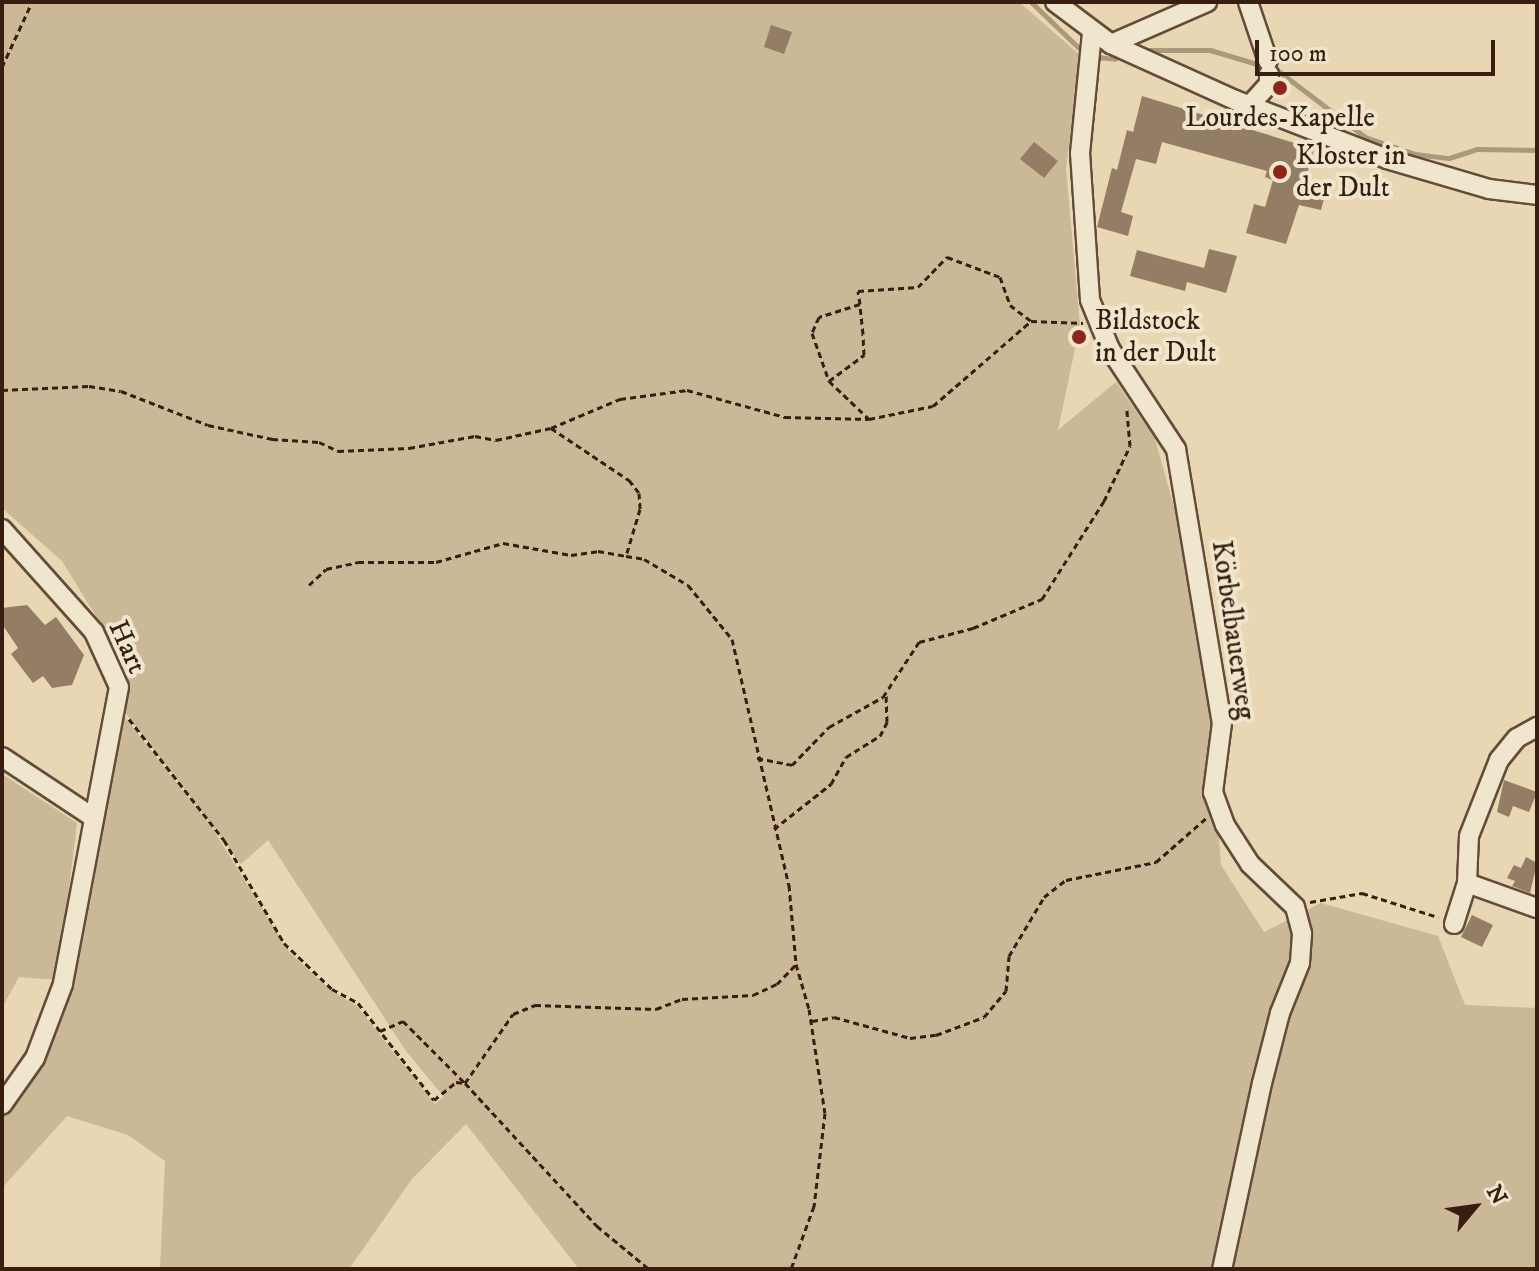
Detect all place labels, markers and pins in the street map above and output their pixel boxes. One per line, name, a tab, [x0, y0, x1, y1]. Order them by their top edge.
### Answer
marker: Lourdes-Kapelle	[1271, 79, 1289, 97]
place label: Lourdes-Kapelle	[1185, 101, 1375, 135]
place label: Kloster in der Dult	[1296, 139, 1406, 205]
marker: Kloster in der Dult	[1271, 163, 1289, 181]
place label: Bildstock in der Dult	[1095, 304, 1216, 370]
marker: Bildstock in der Dult	[1070, 328, 1088, 346]

